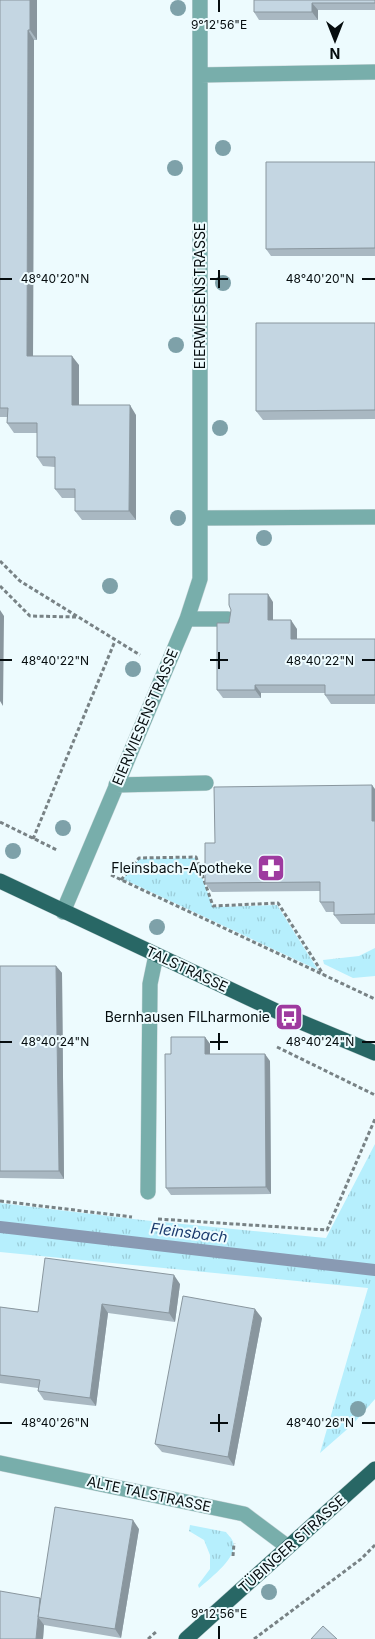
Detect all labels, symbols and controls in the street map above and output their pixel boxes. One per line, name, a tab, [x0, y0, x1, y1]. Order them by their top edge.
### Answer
north arrow	[310, 15, 360, 65]
text: 9°12'56"E	[191, 17, 247, 32]
text: N	[330, 45, 340, 62]
street label: EIERWIESENSTRASSE	[191, 223, 208, 369]
text: 48°40'20"N	[21, 271, 89, 286]
text: 48°40'20"N	[286, 271, 354, 286]
street label: EIERWIESENSTRASSE	[108, 646, 181, 788]
text: 48°40'22"N	[21, 653, 89, 668]
text: 48°40'22"N	[286, 653, 354, 668]
pharmacy icon: Fleinsbach-Apotheke	[256, 853, 286, 883]
place label: Fleinsbach-Apotheke	[111, 859, 252, 876]
street label: TALSTRASSE	[144, 942, 231, 995]
bus stop icon: Bernhausen FILharmonie	[274, 1002, 304, 1032]
place label: Bernhausen FILharmonie	[105, 1008, 270, 1025]
text: 48°40'24"N	[21, 1034, 89, 1049]
text: 48°40'24"N	[286, 1034, 354, 1049]
water label: Fleinsbach	[149, 1218, 229, 1247]
text: 48°40'26"N	[21, 1415, 89, 1430]
text: 48°40'26"N	[286, 1415, 354, 1430]
street label: ALTE TALSTRASSE	[86, 1472, 213, 1515]
street label: TÜBINGER STRASSE	[235, 1491, 349, 1596]
text: 9°12'56"E	[191, 1606, 247, 1621]

